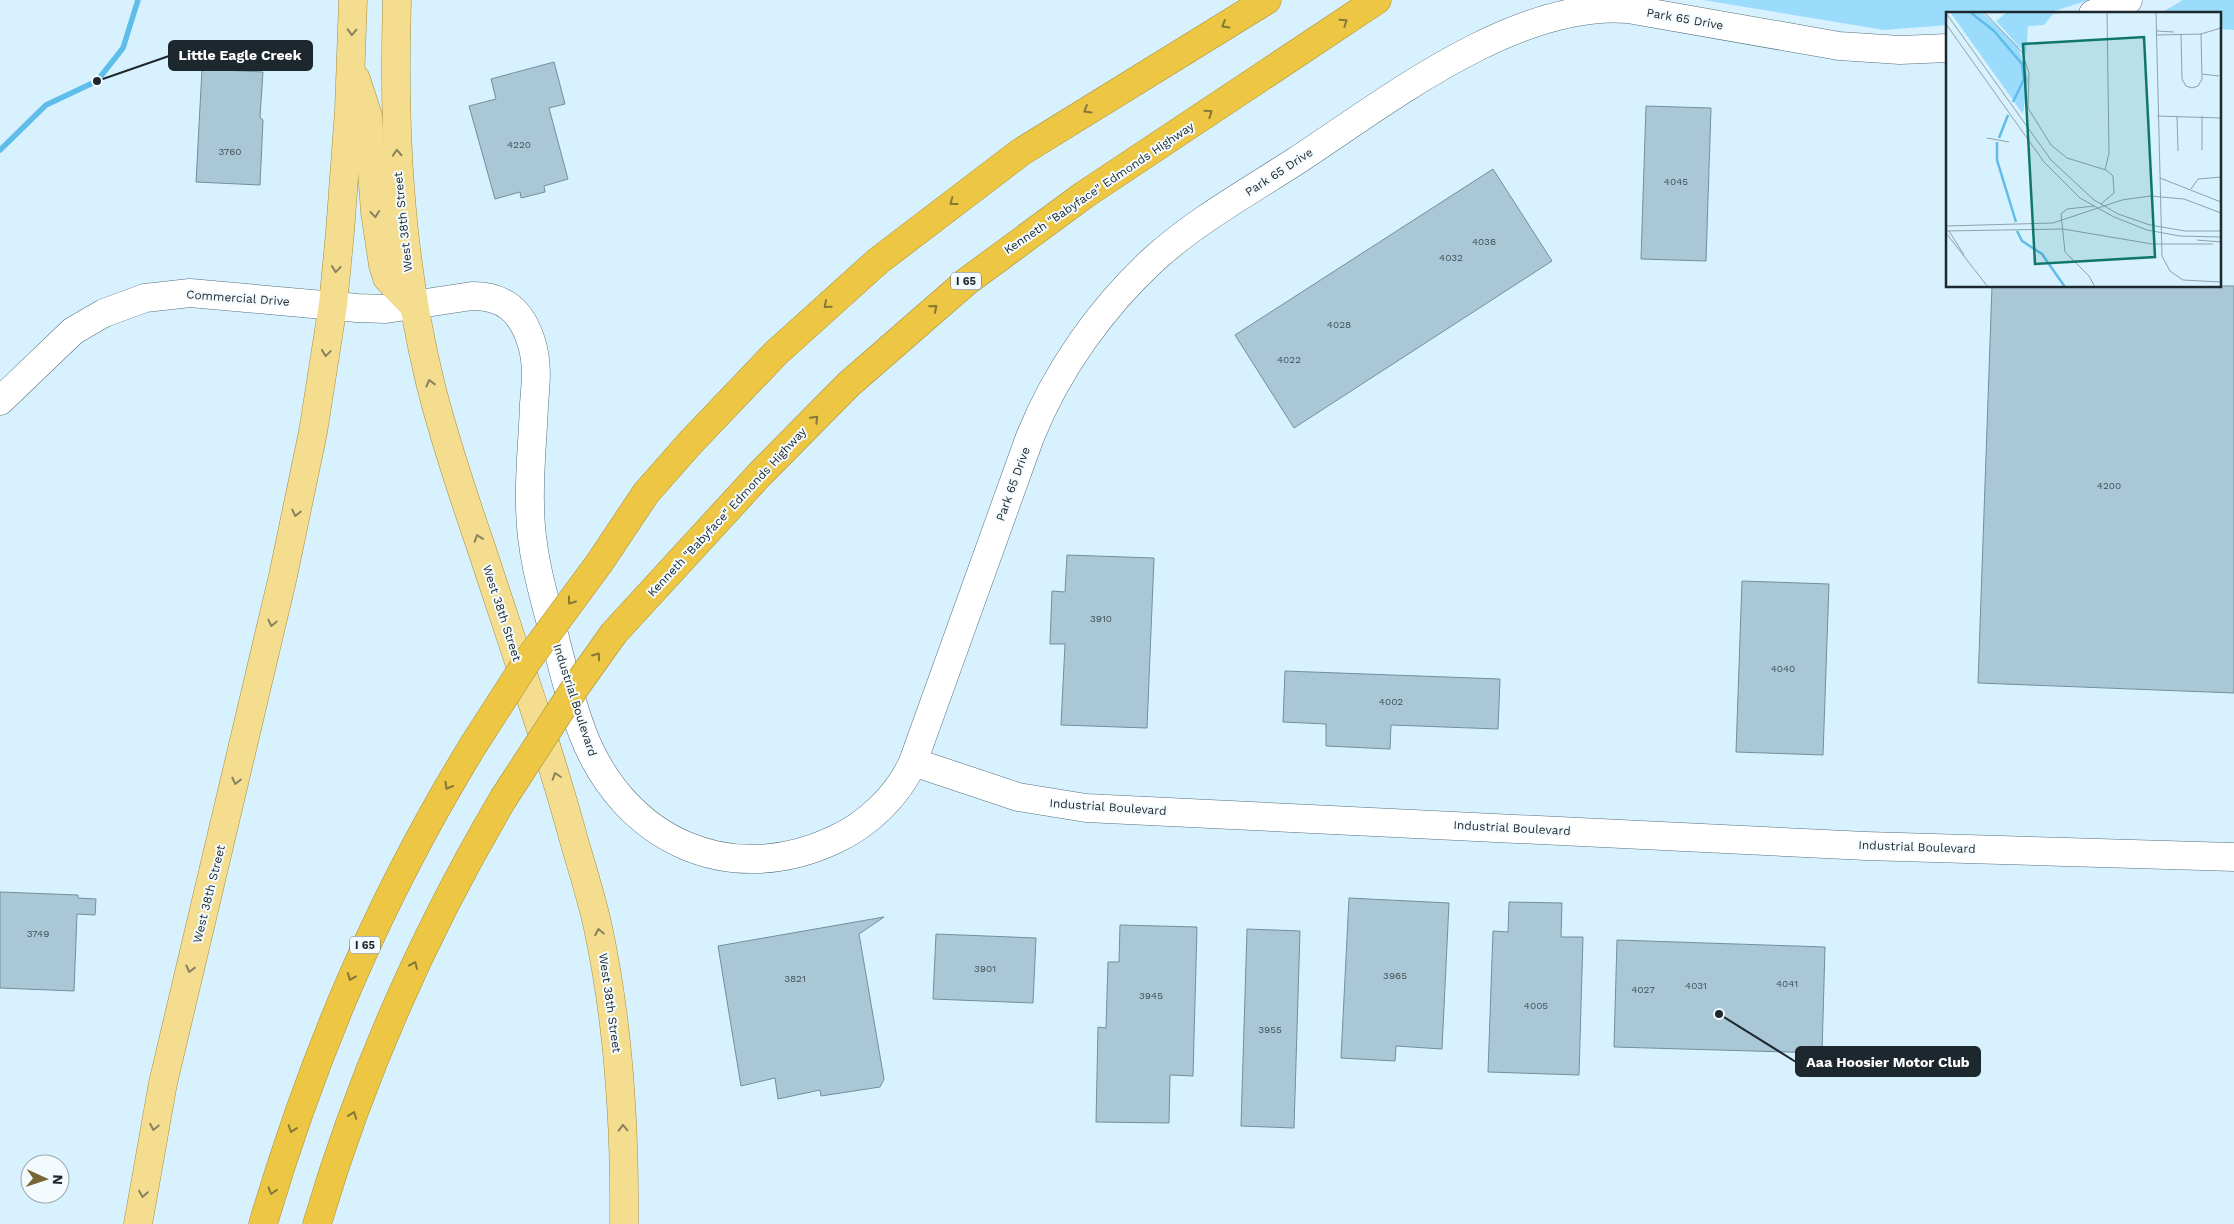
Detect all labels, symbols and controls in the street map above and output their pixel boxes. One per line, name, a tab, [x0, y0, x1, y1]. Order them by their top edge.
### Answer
street label: Park 65 Drive	[1645, 5, 1725, 33]
inset map	[1946, 12, 2222, 288]
one-way arrow	[1222, 19, 1231, 29]
one-way arrow	[1339, 19, 1348, 29]
one-way arrow	[346, 28, 357, 36]
callout: Little Eagle Creek	[169, 41, 312, 70]
text: Little Eagle Creek	[179, 47, 302, 63]
one-way arrow	[1083, 104, 1092, 114]
one-way arrow	[1203, 109, 1212, 119]
street label: Kenneth "Babyface" Edmonds Highway	[1001, 119, 1197, 257]
house number: 4220	[507, 139, 531, 150]
street label: Park 65 Drive	[1243, 145, 1316, 199]
house number: 3760	[218, 146, 242, 157]
one-way arrow	[391, 149, 402, 157]
street label: West 38th Street	[391, 171, 415, 273]
house number: 4045	[1664, 176, 1688, 187]
one-way arrow	[949, 196, 959, 205]
one-way arrow	[370, 210, 381, 218]
house number: 4036	[1472, 236, 1496, 247]
house number: 4032	[1439, 252, 1463, 263]
one-way arrow	[331, 265, 342, 273]
road number: I 65	[951, 272, 981, 290]
street label: Commercial Drive	[186, 287, 290, 309]
one-way arrow	[824, 300, 833, 309]
one-way arrow	[928, 306, 937, 314]
house number: 4028	[1327, 319, 1351, 330]
one-way arrow	[321, 348, 331, 357]
house number: 4022	[1277, 354, 1301, 365]
one-way arrow	[425, 378, 436, 387]
one-way arrow	[809, 415, 818, 424]
street label: Kenneth "Babyface" Edmonds Highway	[645, 424, 810, 599]
street label: Park 65 Drive	[993, 445, 1033, 523]
house number: 4200	[2097, 480, 2121, 491]
one-way arrow	[292, 508, 302, 517]
one-way arrow	[473, 535, 483, 543]
street label: West 38th Street	[480, 563, 524, 663]
one-way arrow	[568, 596, 577, 605]
house number: 3910	[1090, 613, 1112, 624]
one-way arrow	[267, 618, 278, 627]
street label: Industrial Boulevard	[550, 642, 600, 758]
one-way arrow	[591, 652, 600, 662]
house number: 4040	[1771, 663, 1795, 674]
house number: 4002	[1379, 696, 1403, 707]
one-way arrow	[552, 772, 562, 780]
one-way arrow	[231, 777, 242, 786]
one-way arrow	[445, 780, 455, 789]
street label: Industrial Boulevard	[1049, 796, 1167, 818]
street label: Industrial Boulevard	[1453, 818, 1571, 838]
street label: Industrial Boulevard	[1858, 838, 1976, 856]
street label: West 38th Street	[190, 844, 228, 944]
house number: 3749	[27, 928, 49, 939]
one-way arrow	[594, 928, 604, 937]
road number: I 65	[350, 936, 380, 954]
street label: West 38th Street	[596, 952, 624, 1054]
one-way arrow	[408, 961, 418, 970]
house number: 3901	[974, 963, 996, 974]
one-way arrow	[185, 964, 196, 973]
house number: 3965	[1383, 970, 1407, 981]
one-way arrow	[347, 972, 358, 981]
house number: 3821	[784, 973, 806, 984]
house number: 4041	[1776, 978, 1798, 989]
house number: 4031	[1685, 980, 1707, 991]
house number: 4027	[1631, 984, 1655, 995]
house number: 3945	[1139, 990, 1163, 1001]
house number: 4005	[1524, 1000, 1548, 1011]
house number: 3955	[1258, 1024, 1282, 1035]
callout: Aaa Hoosier Motor Club	[1796, 1047, 1980, 1076]
text: Aaa Hoosier Motor Club	[1806, 1054, 1970, 1070]
one-way arrow	[347, 1112, 357, 1120]
one-way arrow	[150, 1123, 160, 1132]
one-way arrow	[288, 1124, 298, 1132]
one-way arrow	[618, 1124, 628, 1132]
north arrow	[20, 1154, 70, 1204]
text: N	[50, 1174, 66, 1185]
one-way arrow	[268, 1186, 278, 1195]
one-way arrow	[138, 1190, 149, 1198]

